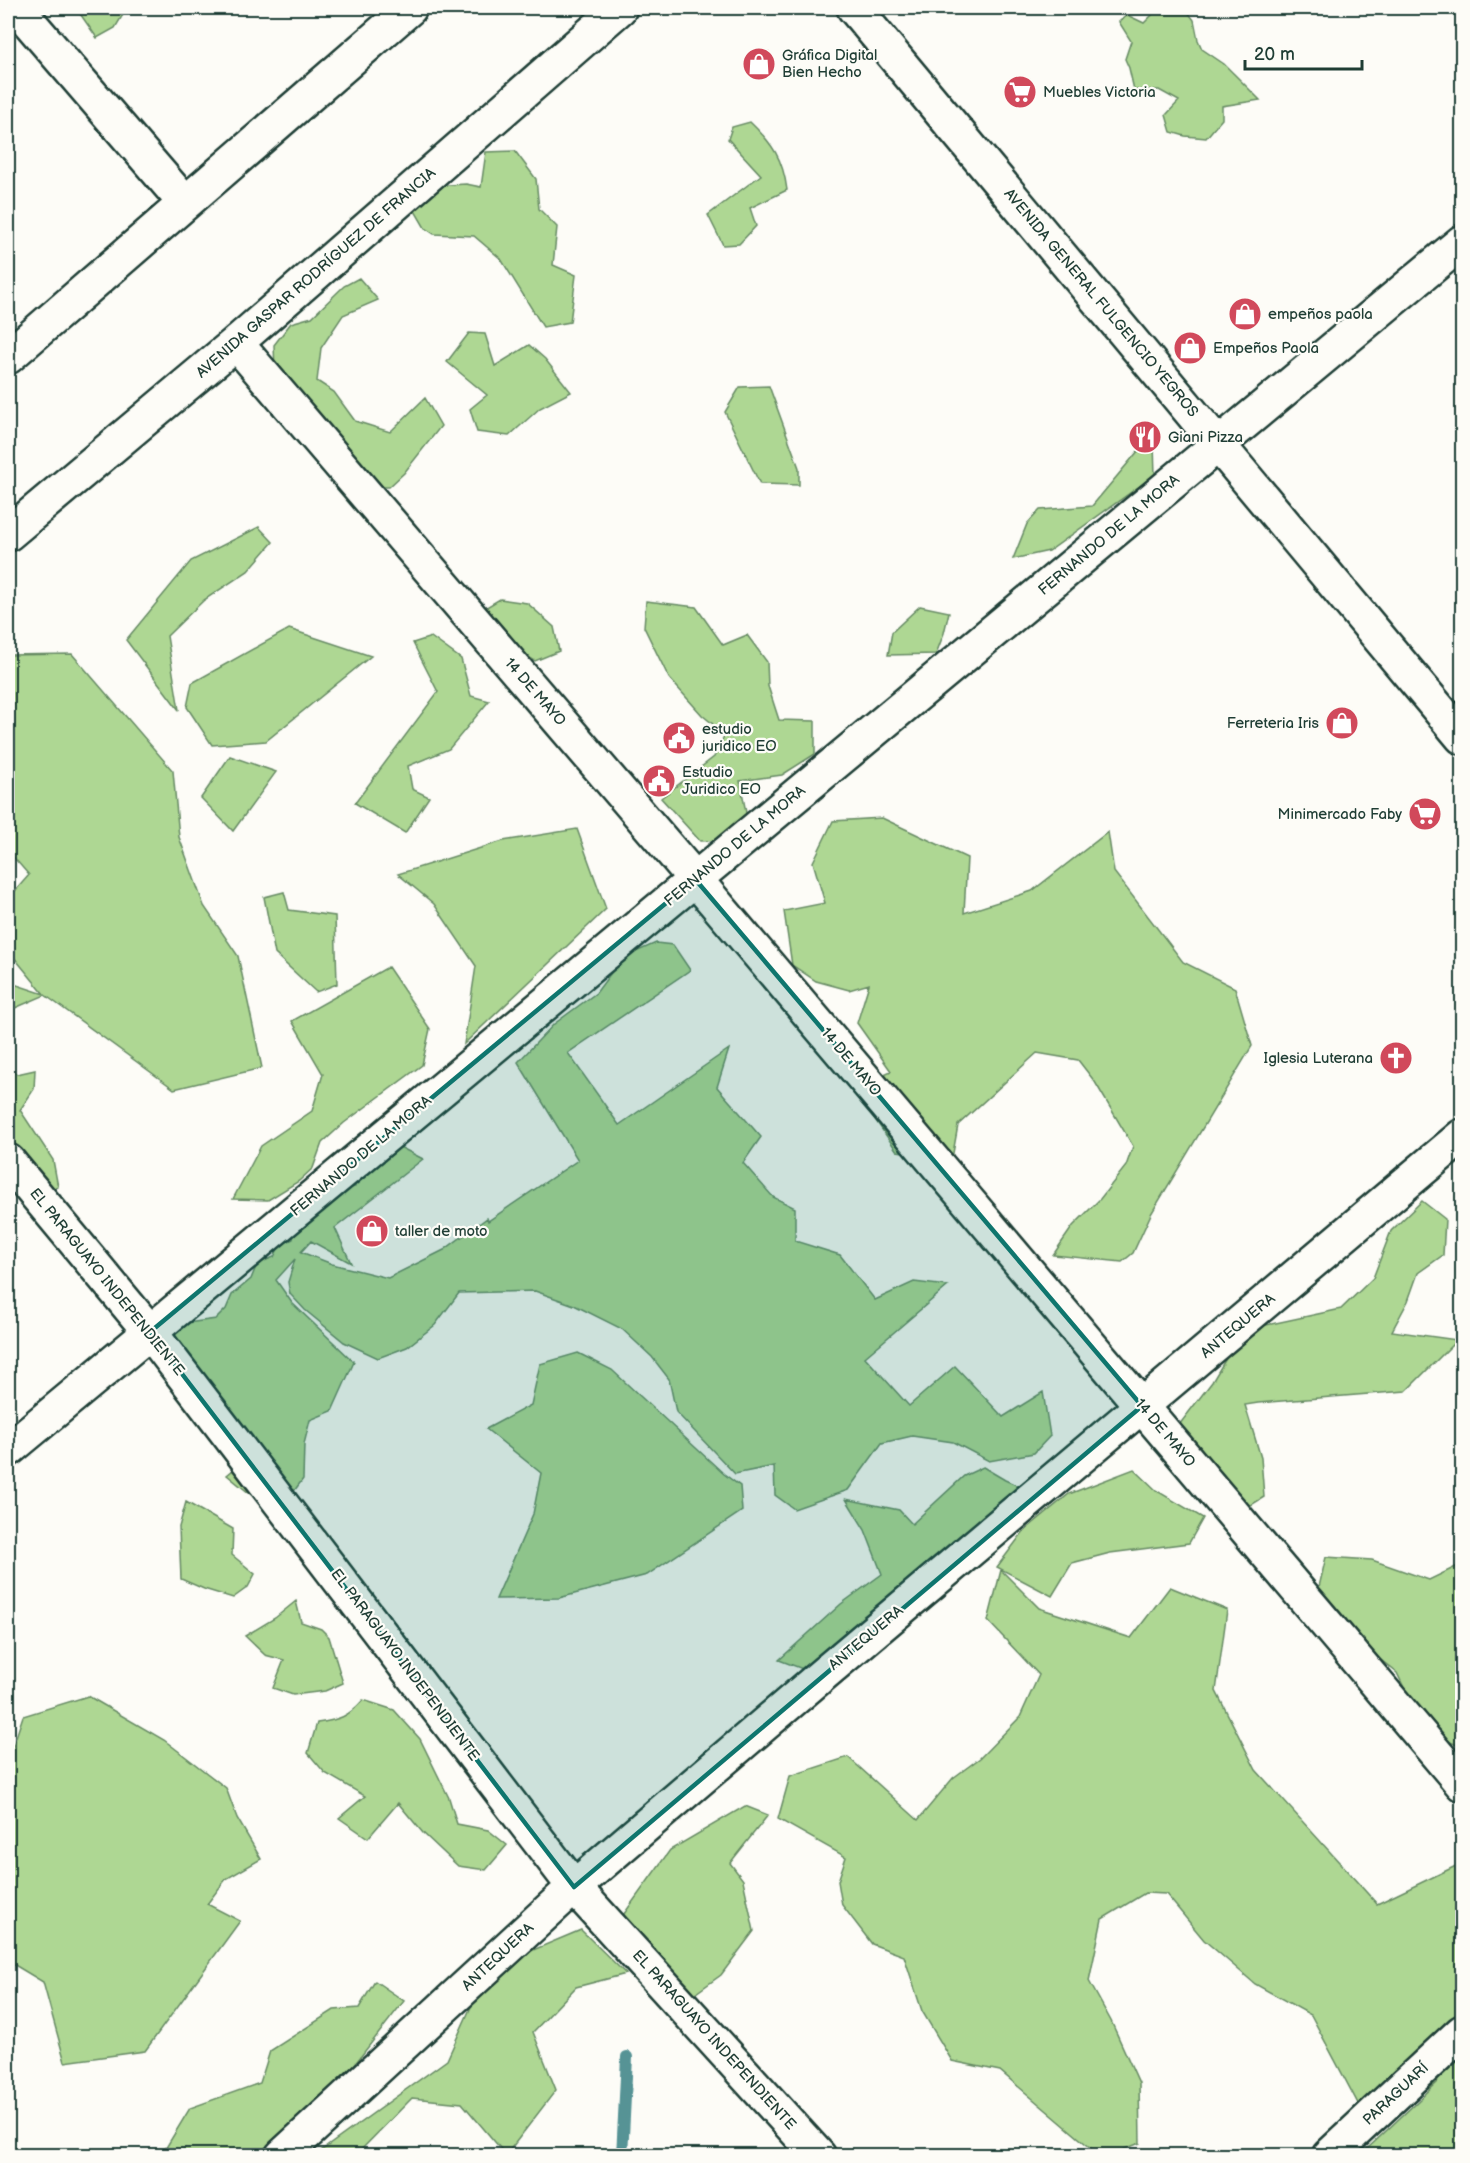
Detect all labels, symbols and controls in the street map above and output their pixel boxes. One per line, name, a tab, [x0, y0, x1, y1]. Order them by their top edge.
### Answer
scale bar	[1245, 33, 1362, 71]
text: 20 m	[1254, 44, 1295, 65]
shop icon: Gráfica Digital Bien Hecho	[741, 46, 777, 82]
place label: Gráfica Digital Bien Hecho	[782, 46, 877, 82]
supermarket icon: Muebles Victoria	[1002, 74, 1038, 110]
place label: Muebles Victoria	[1043, 83, 1156, 102]
street label: AVENIDA GASPAR RODRÍGUEZ DE FRANCIA	[192, 163, 440, 382]
street label: AVENIDA GENERAL FULGENCIO YEGROS	[1000, 185, 1202, 421]
shop icon: empeños paola	[1227, 296, 1263, 332]
place label: empeños paola	[1268, 305, 1373, 324]
shop icon: Empeños Paola	[1172, 330, 1208, 366]
place label: Empeños Paola	[1213, 339, 1319, 358]
restaurant icon: Giani Pizza	[1127, 419, 1163, 455]
place label: Giani Pizza	[1168, 428, 1243, 447]
street label: FERNANDO DE LA MORA	[1035, 470, 1184, 600]
street label: 14 DE MAYO	[500, 654, 570, 730]
shop icon: Ferreteria Iris	[1324, 705, 1360, 741]
place label: Ferreteria Iris	[1227, 714, 1320, 733]
public building icon: estudio juridico EO	[661, 720, 697, 756]
place label: estudio juridico EO	[701, 720, 777, 756]
public building icon: Estudio Juridico EO	[641, 763, 677, 799]
place label: Estudio Juridico EO	[682, 763, 761, 799]
street label: FERNANDO DE LA MORA	[661, 781, 810, 911]
supermarket icon: Minimercado Faby	[1407, 796, 1443, 832]
place label: Minimercado Faby	[1278, 805, 1402, 824]
street label: 14 DE MAYO	[817, 1024, 885, 1100]
church icon: Iglesia Luterana	[1378, 1040, 1414, 1076]
place label: Iglesia Luterana	[1263, 1049, 1373, 1068]
street label: FERNANDO DE LA MORA	[287, 1091, 436, 1221]
street label: EL PARAGUAYO INDEPENDIENTE	[25, 1184, 189, 1380]
shop icon: taller de moto	[354, 1213, 390, 1249]
place label: taller de moto	[395, 1222, 488, 1241]
street label: ANTEQUERA	[1197, 1289, 1280, 1363]
street label: 14 DE MAYO	[1131, 1395, 1199, 1471]
street label: EL PARAGUAYO INDEPENDIENTE	[326, 1565, 484, 1765]
street label: ANTEQUERA	[825, 1601, 908, 1675]
street label: ANTEQUERA	[458, 1918, 539, 1995]
street label: EL PARAGUAYO INDEPENDIENTE	[628, 1946, 800, 2134]
street label: PARAGUARÍ	[1359, 2058, 1433, 2129]

